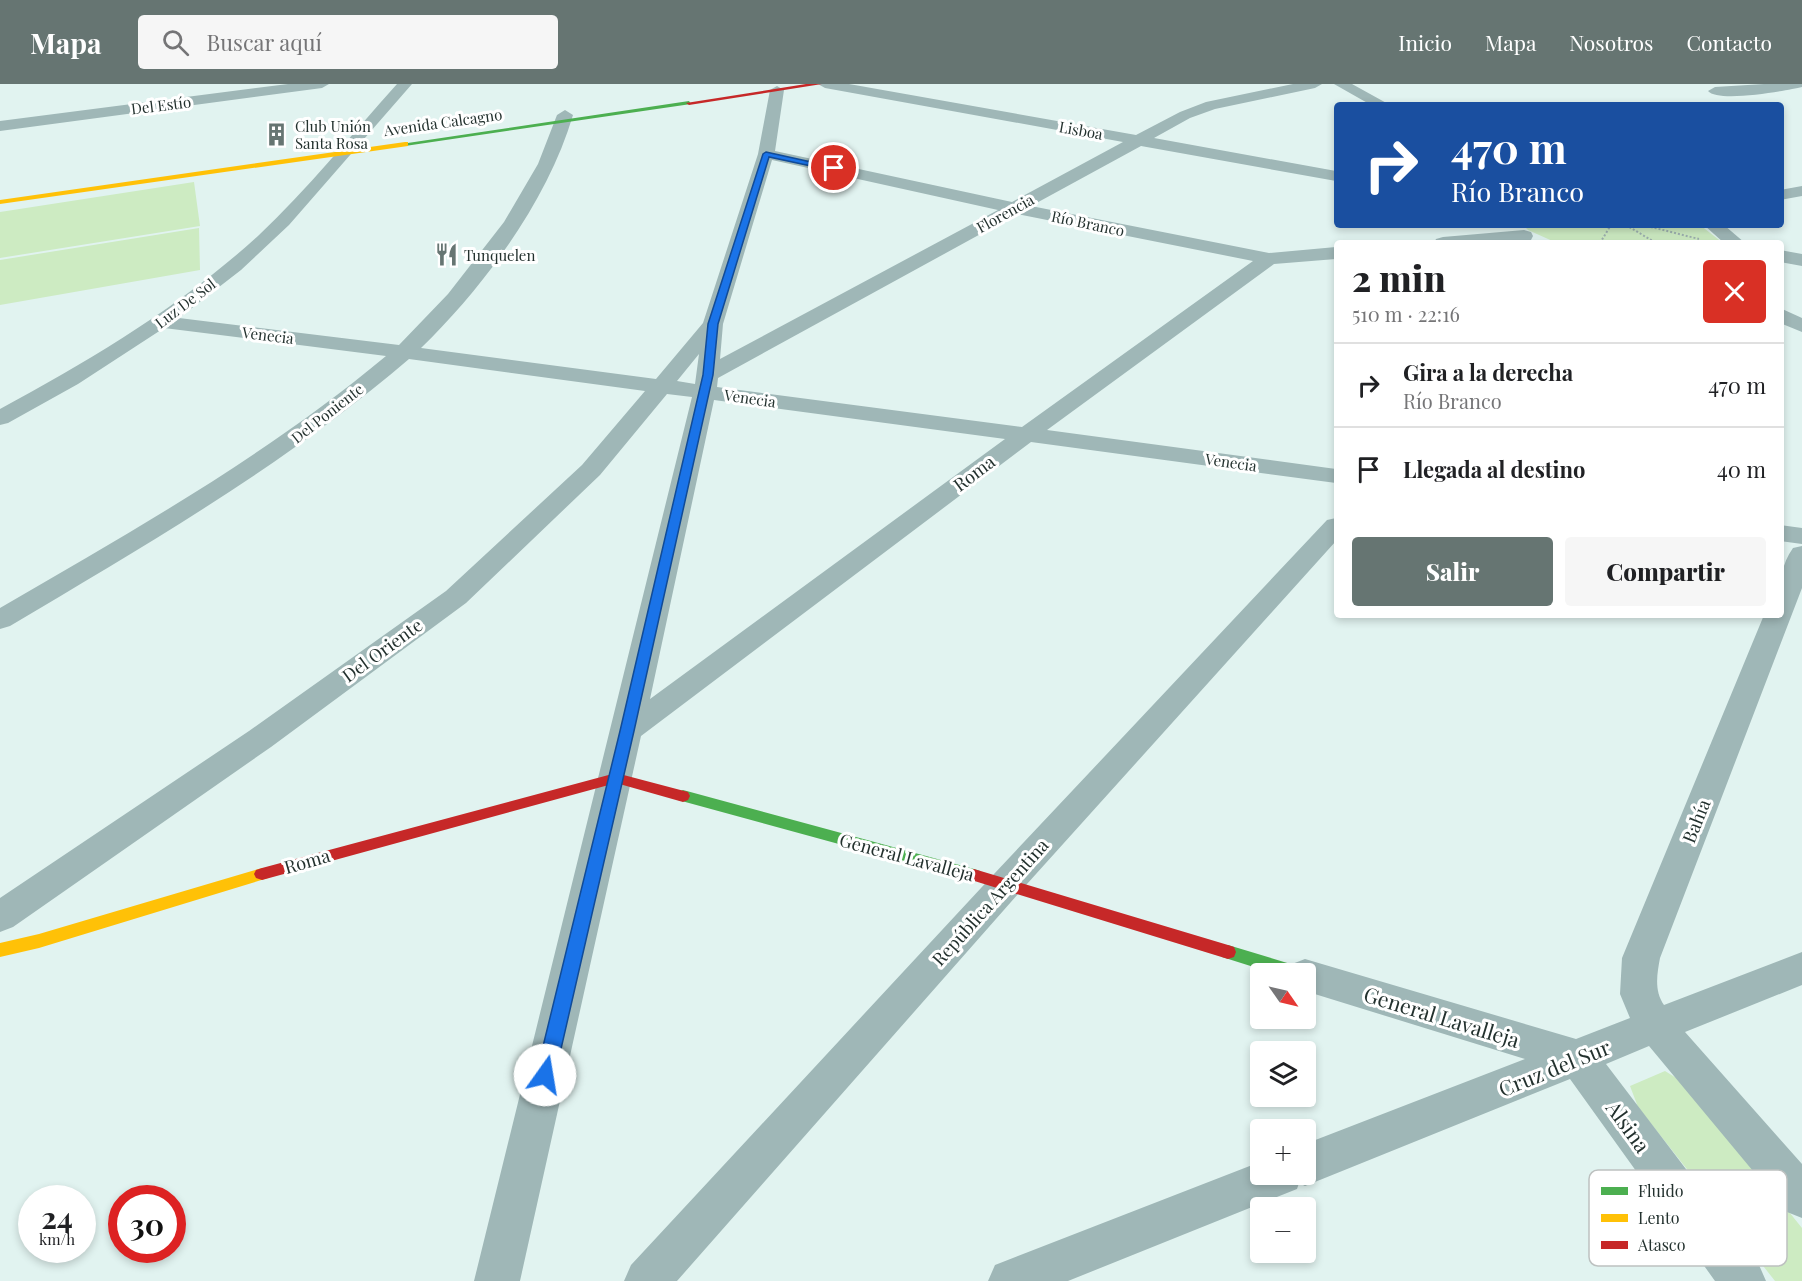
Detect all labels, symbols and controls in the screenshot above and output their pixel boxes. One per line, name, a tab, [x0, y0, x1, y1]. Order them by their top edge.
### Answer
search box	[138, 15, 558, 69]
text: Mapa	[30, 24, 102, 61]
icon: search	[159, 26, 192, 59]
text: Buscar aquí	[207, 27, 322, 57]
text: Inicio	[1398, 28, 1452, 56]
text: Mapa	[1485, 28, 1536, 56]
text: Nosotros	[1569, 28, 1653, 56]
text: Contacto	[1686, 28, 1772, 56]
street label: Del Estío	[130, 91, 192, 119]
street label: Avenida Calcagno	[382, 104, 503, 140]
place label: Club Unión Santa Rosa	[295, 116, 371, 153]
street label: Lisboa	[1058, 116, 1105, 144]
text: 470 m	[1451, 119, 1567, 175]
building icon: Club Unión Santa Rosa	[264, 122, 290, 148]
icon: right	[1352, 126, 1430, 204]
pin	[808, 142, 859, 193]
icon: arrive	[817, 151, 850, 184]
text: Río Branco	[1451, 173, 1584, 209]
street label: Florencia	[973, 189, 1038, 237]
street label: Río Branco	[1050, 206, 1126, 240]
restaurant icon: Tunquelen	[433, 242, 459, 268]
place label: Tunquelen	[464, 245, 535, 265]
text: 2 min	[1352, 253, 1446, 301]
button: close	[1703, 260, 1766, 323]
street label: Luz De Sol	[151, 274, 219, 332]
text: 510 m · 22:16	[1352, 300, 1460, 327]
street label: Venecia	[240, 322, 295, 348]
text: Gira a la derecha	[1403, 357, 1573, 387]
icon: right	[1352, 369, 1385, 402]
text: 470 m	[1708, 370, 1766, 400]
street label: Del Poniente	[287, 379, 367, 447]
street label: Venecia	[722, 384, 778, 412]
text: Río Branco	[1403, 387, 1502, 414]
street label: Venecia	[1203, 448, 1259, 476]
street label: Roma	[948, 449, 1000, 497]
icon: arrive	[1352, 453, 1385, 486]
text: Llegada al destino	[1403, 454, 1585, 484]
text: 40 m	[1717, 454, 1766, 484]
button: Salir	[1352, 537, 1553, 606]
button: Compartir	[1565, 537, 1766, 606]
street label: Del Oriente	[337, 613, 427, 687]
street label: Bahía	[1676, 796, 1716, 846]
street label: General Lavalleja	[837, 828, 977, 886]
street label: República Argentina	[926, 833, 1054, 971]
street label: Roma	[281, 843, 333, 879]
north arrow	[1250, 963, 1316, 1029]
map controls	[1250, 963, 1316, 1263]
street label: General Lavalleja	[1361, 979, 1524, 1053]
street label: Cruz del Sur	[1494, 1032, 1615, 1102]
button: layers	[1250, 1041, 1316, 1107]
position arrow	[513, 1043, 577, 1107]
street label: Alsina	[1600, 1094, 1658, 1158]
button: +	[1250, 1119, 1316, 1185]
legend	[1589, 1170, 1787, 1266]
text: Fluido	[1638, 1180, 1684, 1201]
speed limit sign: 30	[108, 1185, 186, 1263]
text: 24	[41, 1197, 73, 1237]
button: −	[1250, 1197, 1316, 1263]
text: Lento	[1638, 1207, 1680, 1228]
text: km/h	[39, 1229, 75, 1249]
text: Atasco	[1637, 1234, 1686, 1255]

